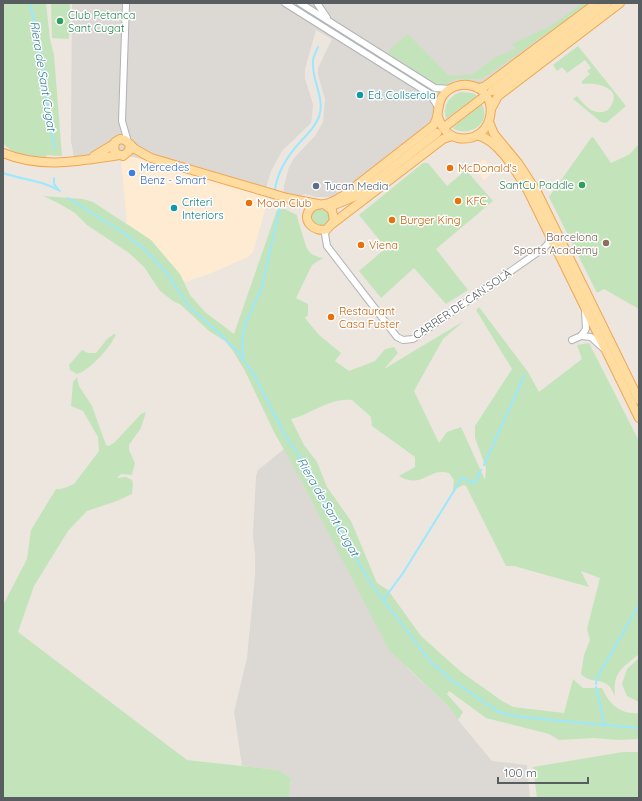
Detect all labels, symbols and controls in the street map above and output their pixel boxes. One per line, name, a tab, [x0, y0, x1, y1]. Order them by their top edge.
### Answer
place label: Club Petanca Sant Cugat	[68, 8, 135, 35]
marker: Club Petanca Sant Cugat	[55, 16, 65, 26]
water label: Riera de Sant Cugat	[27, 20, 60, 134]
place label: Ed. Collserola	[368, 88, 436, 102]
marker: Ed. Collserola	[355, 90, 365, 100]
place label: Mercedes Benz - Smart	[140, 160, 206, 187]
place label: McDonald's	[458, 161, 517, 175]
marker: McDonald's	[445, 163, 455, 173]
marker: Mercedes Benz - Smart	[127, 168, 137, 178]
place label: SantCu Paddle	[499, 178, 574, 192]
place label: Tucan Media	[324, 179, 388, 193]
marker: SantCu Paddle	[577, 180, 587, 190]
marker: Tucan Media	[311, 181, 321, 191]
place label: KFC	[466, 194, 487, 208]
place label: Criteri Interiors	[182, 195, 224, 222]
place label: Moon Club	[257, 196, 312, 210]
marker: KFC	[453, 196, 463, 206]
marker: Moon Club	[244, 198, 254, 208]
marker: Criteri Interiors	[169, 203, 179, 213]
place label: Burger King	[400, 213, 461, 227]
marker: Burger King	[387, 215, 397, 225]
place label: Barcelona Sports Academy	[514, 230, 598, 257]
place label: Viena	[369, 238, 398, 252]
marker: Barcelona Sports Academy	[601, 238, 611, 248]
marker: Viena	[356, 240, 366, 250]
street label: CARRER DE CAN SOLÀ	[410, 266, 514, 342]
place label: Restaurant Casa Fuster	[339, 304, 400, 331]
marker: Restaurant Casa Fuster	[326, 312, 336, 322]
water label: Riera de Sant Cugat	[294, 455, 364, 560]
scale bar	[498, 759, 588, 785]
text: 100 m	[504, 765, 537, 780]

